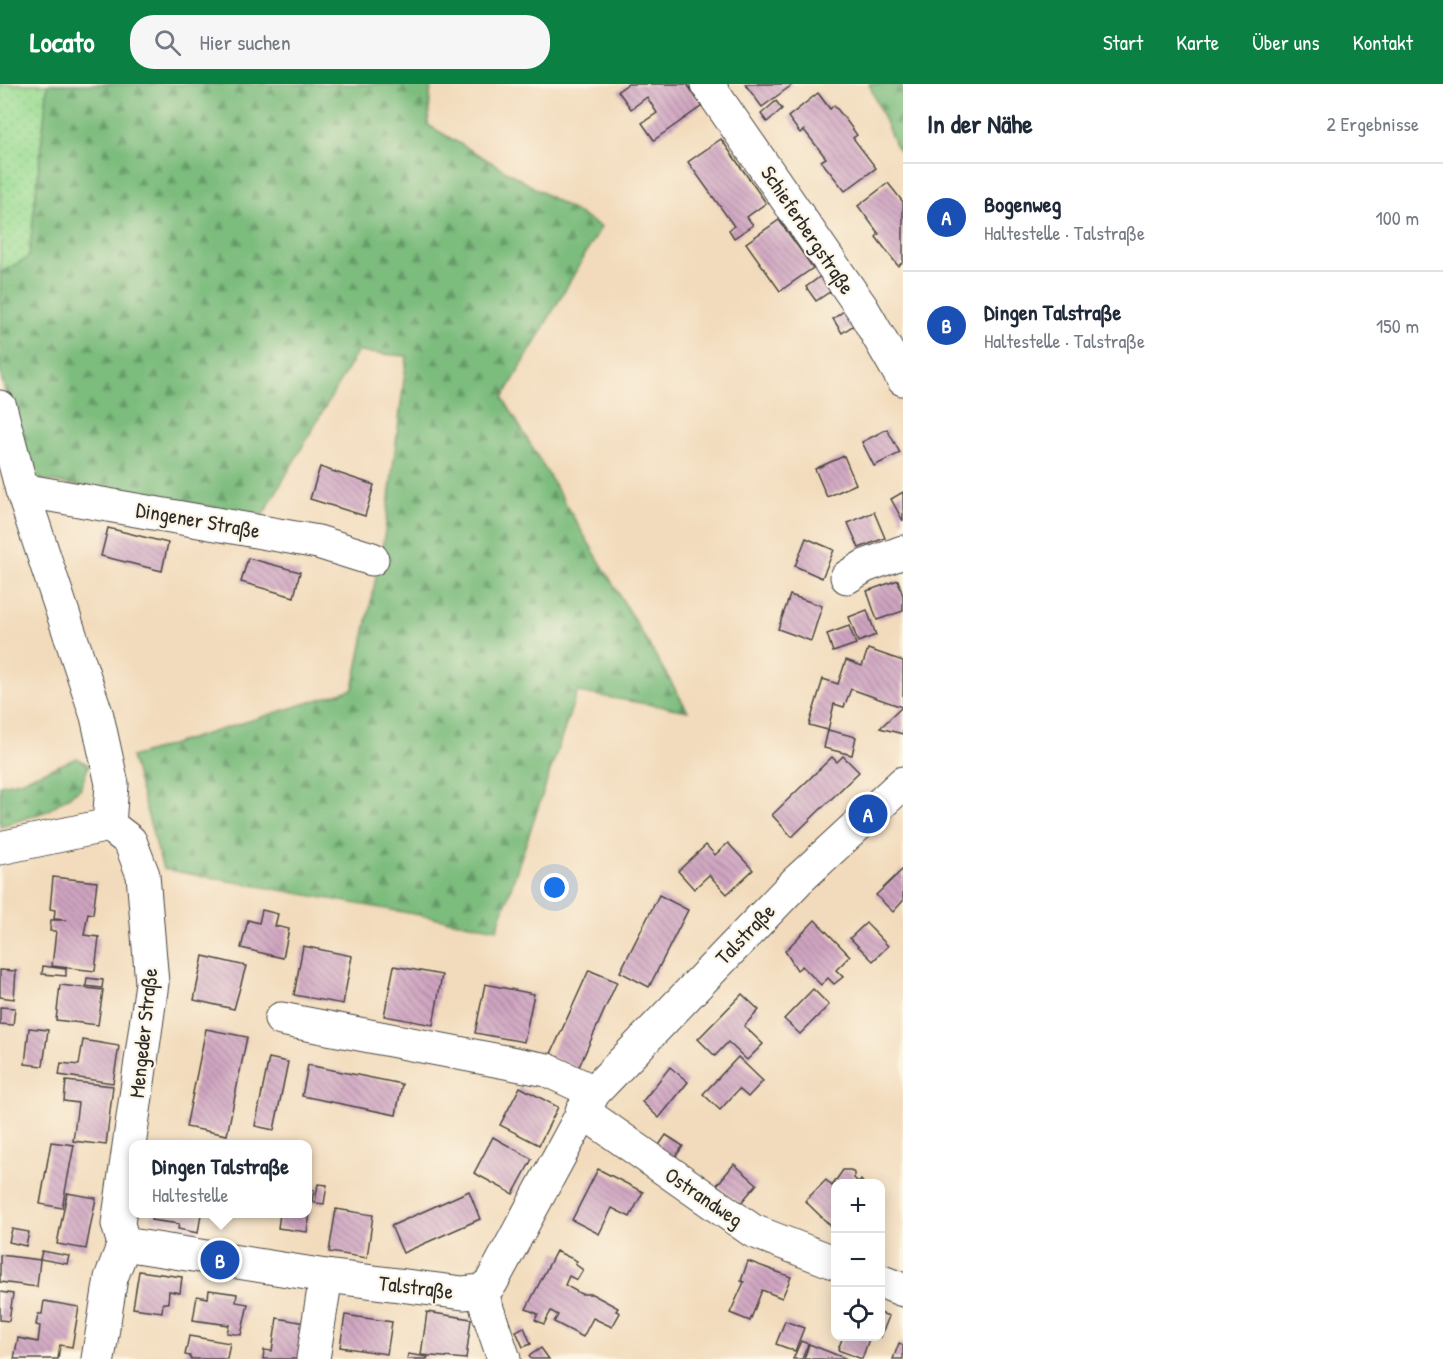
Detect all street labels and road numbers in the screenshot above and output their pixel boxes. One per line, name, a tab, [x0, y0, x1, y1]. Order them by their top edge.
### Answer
street label: Schieferbergstraße	[754, 160, 862, 300]
street label: Dingener Straße	[134, 495, 262, 545]
street label: Talstraße	[709, 897, 781, 971]
street label: Mengeder Straße	[122, 967, 164, 1099]
street label: Ostrandweg	[659, 1160, 749, 1234]
street label: Talstraße	[377, 1268, 455, 1306]

